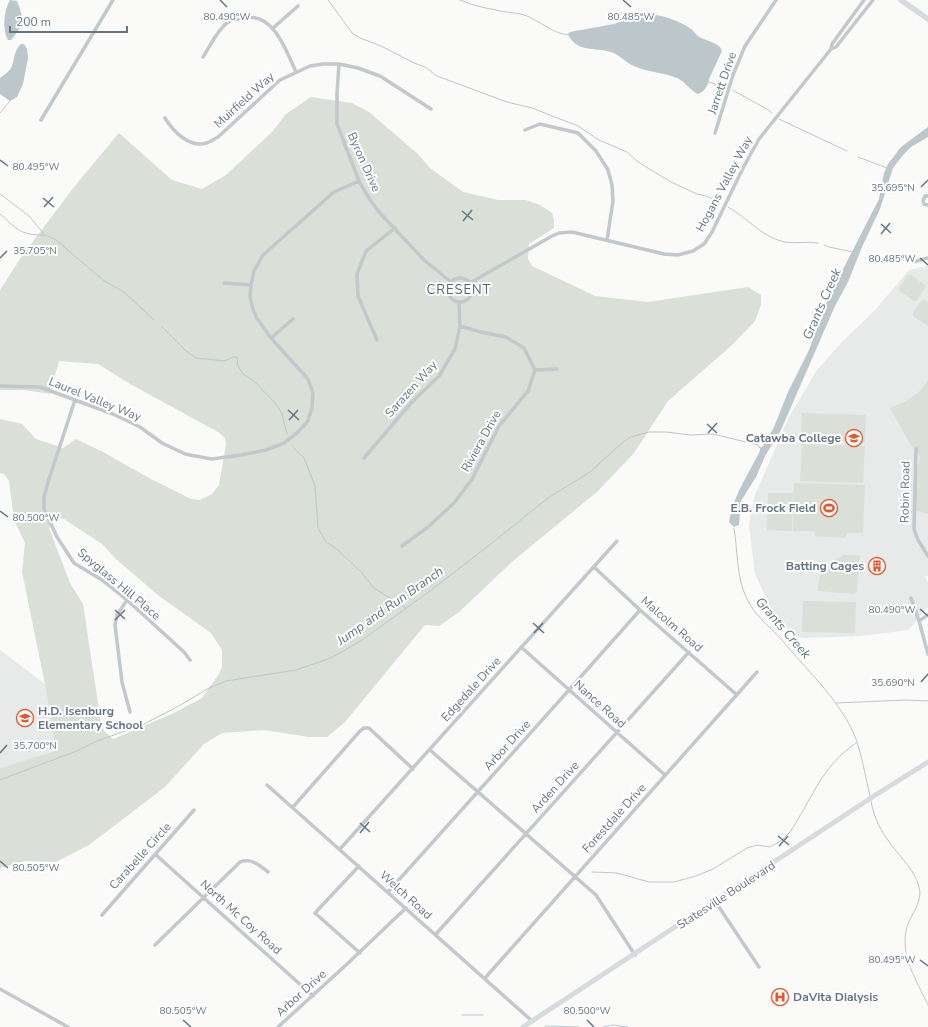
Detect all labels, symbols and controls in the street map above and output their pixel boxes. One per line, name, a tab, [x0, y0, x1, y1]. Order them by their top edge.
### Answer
scale bar	[10, 8, 127, 34]
text: 80.490°W	[203, 10, 251, 24]
text: 80.485°W	[607, 10, 655, 24]
text: 200 m	[16, 14, 51, 30]
street label: Jarrett Drive	[704, 50, 740, 117]
street label: Muirfield Way	[210, 68, 278, 131]
street label: Byron Drive	[344, 130, 384, 194]
street label: Hogans Valley Way	[692, 133, 756, 235]
text: 80.495°W	[12, 160, 60, 174]
text: 35.695°N	[871, 181, 915, 195]
text: 35.705°N	[13, 244, 57, 258]
text: 80.485°W	[868, 252, 916, 266]
water label: Grants Creek	[798, 265, 846, 342]
district label: CRESENT	[427, 281, 491, 299]
street label: Sarazen Way	[381, 357, 441, 421]
street label: Laurel Valley Way	[46, 373, 144, 425]
street label: Riviera Drive	[457, 407, 505, 475]
school or university icon: Catawba College	[844, 428, 864, 448]
place label: Catawba College	[746, 430, 841, 446]
street label: Robin Road	[896, 461, 914, 523]
sports icon: E.B. Frock Field	[819, 498, 839, 518]
place label: E.B. Frock Field	[731, 500, 816, 516]
text: 80.500°W	[12, 511, 60, 525]
street label: Spyglass Hill Place	[74, 545, 164, 623]
building icon: Batting Cages	[867, 556, 887, 576]
place label: Batting Cages	[786, 558, 864, 574]
water label: Jump and Run Branch	[332, 562, 447, 650]
street label: Malcolm Road	[638, 593, 706, 655]
water label: Grants Creek	[751, 593, 815, 663]
text: 80.490°W	[868, 603, 916, 617]
street label: Edgedale Drive	[438, 653, 504, 725]
street label: Nance Road	[571, 676, 629, 732]
text: 35.690°N	[871, 676, 915, 690]
place label: H.D. Isenburg Elementary School	[38, 703, 143, 733]
school or university icon: H.D. Isenburg Elementary School	[15, 708, 35, 728]
street label: Arbor Drive	[480, 716, 534, 774]
text: 35.700°N	[13, 739, 57, 753]
street label: Arden Drive	[527, 758, 583, 816]
street label: Forestdale Drive	[579, 780, 649, 856]
street label: Carabelle Circle	[106, 819, 174, 893]
street label: Statesville Boulevard	[674, 857, 778, 933]
text: 80.505°W	[12, 861, 60, 875]
street label: Welch Road	[376, 867, 436, 923]
street label: North Mc Coy Road	[197, 876, 285, 958]
text: 80.495°W	[868, 953, 916, 967]
street label: Arbor Drive	[272, 966, 330, 1020]
hospital icon: DaVita Dialysis	[770, 987, 790, 1007]
place label: DaVita Dialysis	[793, 989, 878, 1005]
text: 80.505°W	[159, 1004, 207, 1018]
text: 80.500°W	[563, 1004, 611, 1018]

